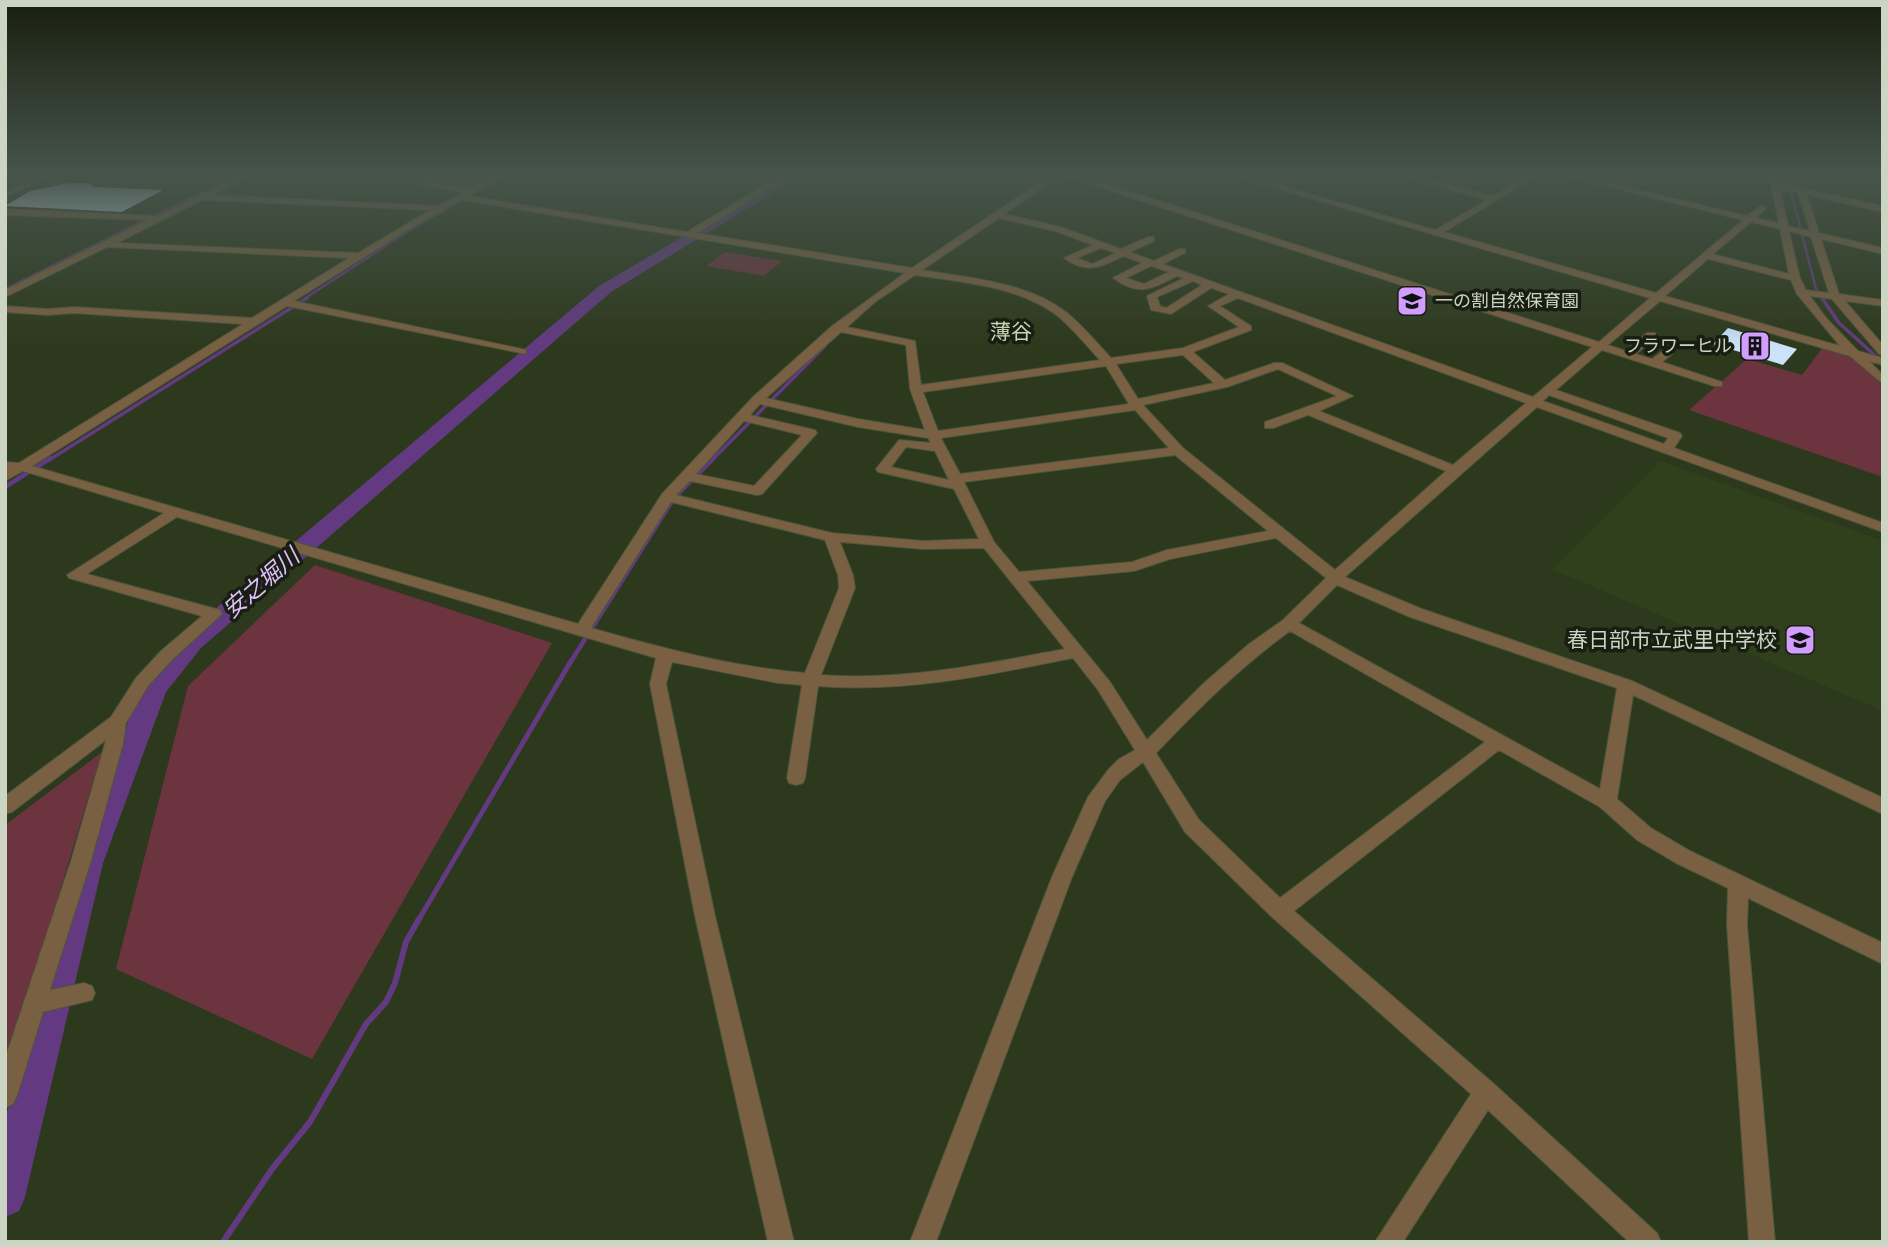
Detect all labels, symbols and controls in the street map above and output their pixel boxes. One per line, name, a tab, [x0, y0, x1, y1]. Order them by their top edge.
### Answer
school or university icon: 一の割自然保育園	[1395, 284, 1429, 318]
place label: 一の割自然保育園	[1435, 289, 1579, 314]
district label: 薄谷	[990, 317, 1032, 347]
building icon: フラワーヒル	[1738, 329, 1772, 363]
place label: フラワーヒル	[1624, 334, 1732, 359]
water label: 安之堀川	[216, 539, 309, 626]
school or university icon: 春日部市立武里中学校	[1783, 623, 1817, 657]
place label: 春日部市立武里中学校	[1567, 625, 1777, 655]

